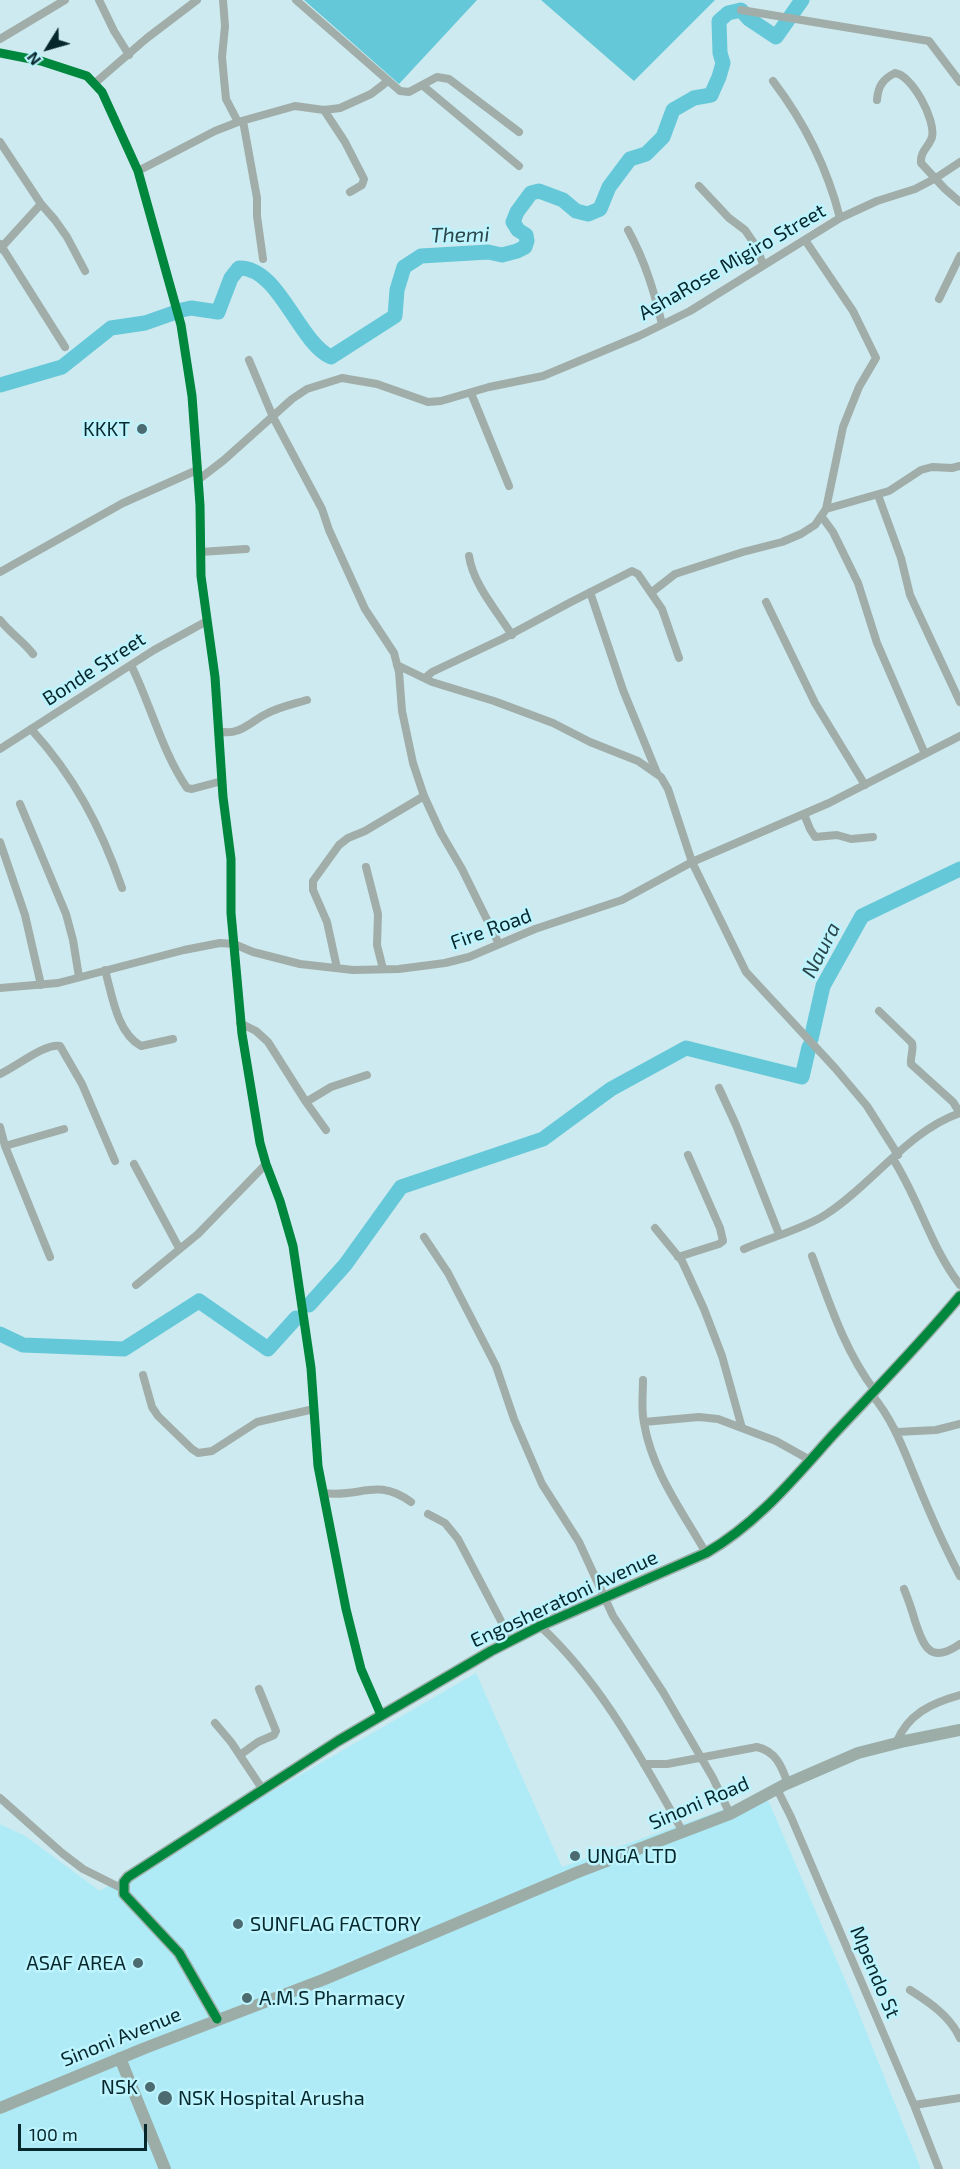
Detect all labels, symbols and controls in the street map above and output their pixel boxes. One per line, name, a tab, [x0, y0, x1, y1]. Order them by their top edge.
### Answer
north arrow	[18, 18, 78, 78]
text: N	[22, 49, 44, 69]
street label: AshaRose Migiro Street	[634, 199, 830, 325]
water label: Themi	[430, 222, 490, 248]
place label: KKKT	[83, 417, 130, 441]
marker: KKKT	[135, 422, 149, 436]
street label: Bonde Street	[38, 627, 150, 711]
street label: Fire Road	[447, 903, 535, 955]
water label: Naura	[796, 918, 846, 982]
street label: Engosheratoni Avenue	[467, 1545, 661, 1653]
street label: Sinoni Road	[645, 1771, 753, 1835]
place label: UNGA LTD	[587, 1844, 677, 1868]
marker: UNGA LTD	[568, 1849, 582, 1863]
place label: SUNFLAG FACTORY	[250, 1912, 421, 1936]
marker: SUNFLAG FACTORY	[231, 1917, 245, 1931]
street label: Mpendo St	[845, 1922, 905, 2022]
place label: ASAF AREA	[26, 1951, 126, 1975]
marker: ASAF AREA	[131, 1956, 145, 1970]
place label: A.M.S Pharmacy	[259, 1986, 405, 2010]
marker: A.M.S Pharmacy	[240, 1991, 254, 2005]
street label: Sinoni Avenue	[58, 2002, 184, 2072]
place label: NSK	[101, 2075, 138, 2099]
marker: NSK	[143, 2080, 157, 2094]
place label: NSK Hospital Arusha	[178, 2086, 365, 2110]
marker: NSK Hospital Arusha	[156, 2089, 174, 2107]
scale bar	[21, 2112, 150, 2150]
text: 100 m	[29, 2123, 78, 2145]

